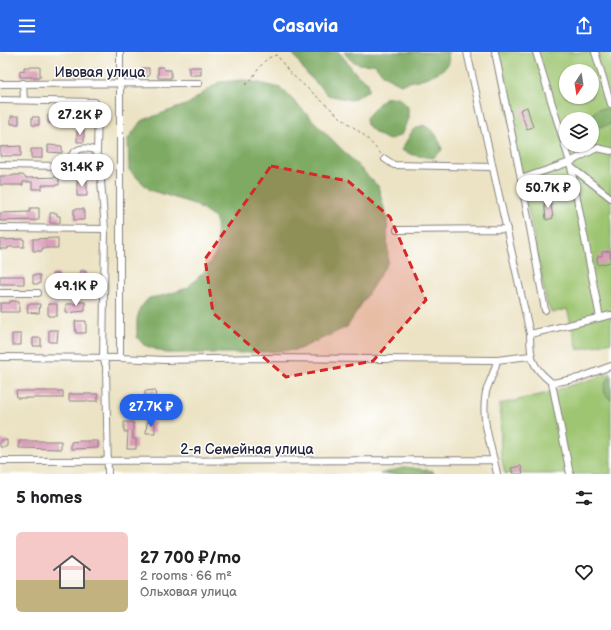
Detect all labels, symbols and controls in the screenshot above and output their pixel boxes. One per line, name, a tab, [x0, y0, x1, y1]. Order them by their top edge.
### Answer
icon: menu	[16, 15, 38, 37]
icon: share	[573, 15, 595, 37]
text: Casavia	[273, 16, 338, 37]
street label: Ивовая улица	[55, 64, 146, 81]
north arrow	[559, 64, 599, 104]
map controls	[559, 64, 599, 152]
pin: 27.2K ₽	[43, 102, 117, 136]
text: 27.2K ₽	[57, 107, 103, 123]
button: layers	[559, 112, 599, 152]
pin: 31.4K ₽	[45, 154, 119, 188]
text: 31.4K ₽	[60, 159, 104, 175]
pin: 50.7K ₽	[511, 175, 585, 209]
text: 50.7K ₽	[525, 180, 571, 196]
pin: 49.1K ₽	[39, 273, 113, 307]
text: 49.1K ₽	[54, 278, 98, 294]
pin: 27.7K ₽	[114, 394, 188, 428]
text: 27.7K ₽	[129, 399, 173, 415]
street label: 2-я Семейная улица	[180, 441, 315, 458]
icon: filters	[573, 487, 595, 509]
text: 5 homes	[16, 488, 82, 508]
icon: home	[48, 548, 96, 596]
text: 27 700 ₽/mo	[140, 548, 241, 568]
icon: heart	[573, 561, 595, 583]
text: 2 rooms · 66 m²	[140, 568, 232, 584]
text: Ольховая улица	[140, 584, 237, 600]

